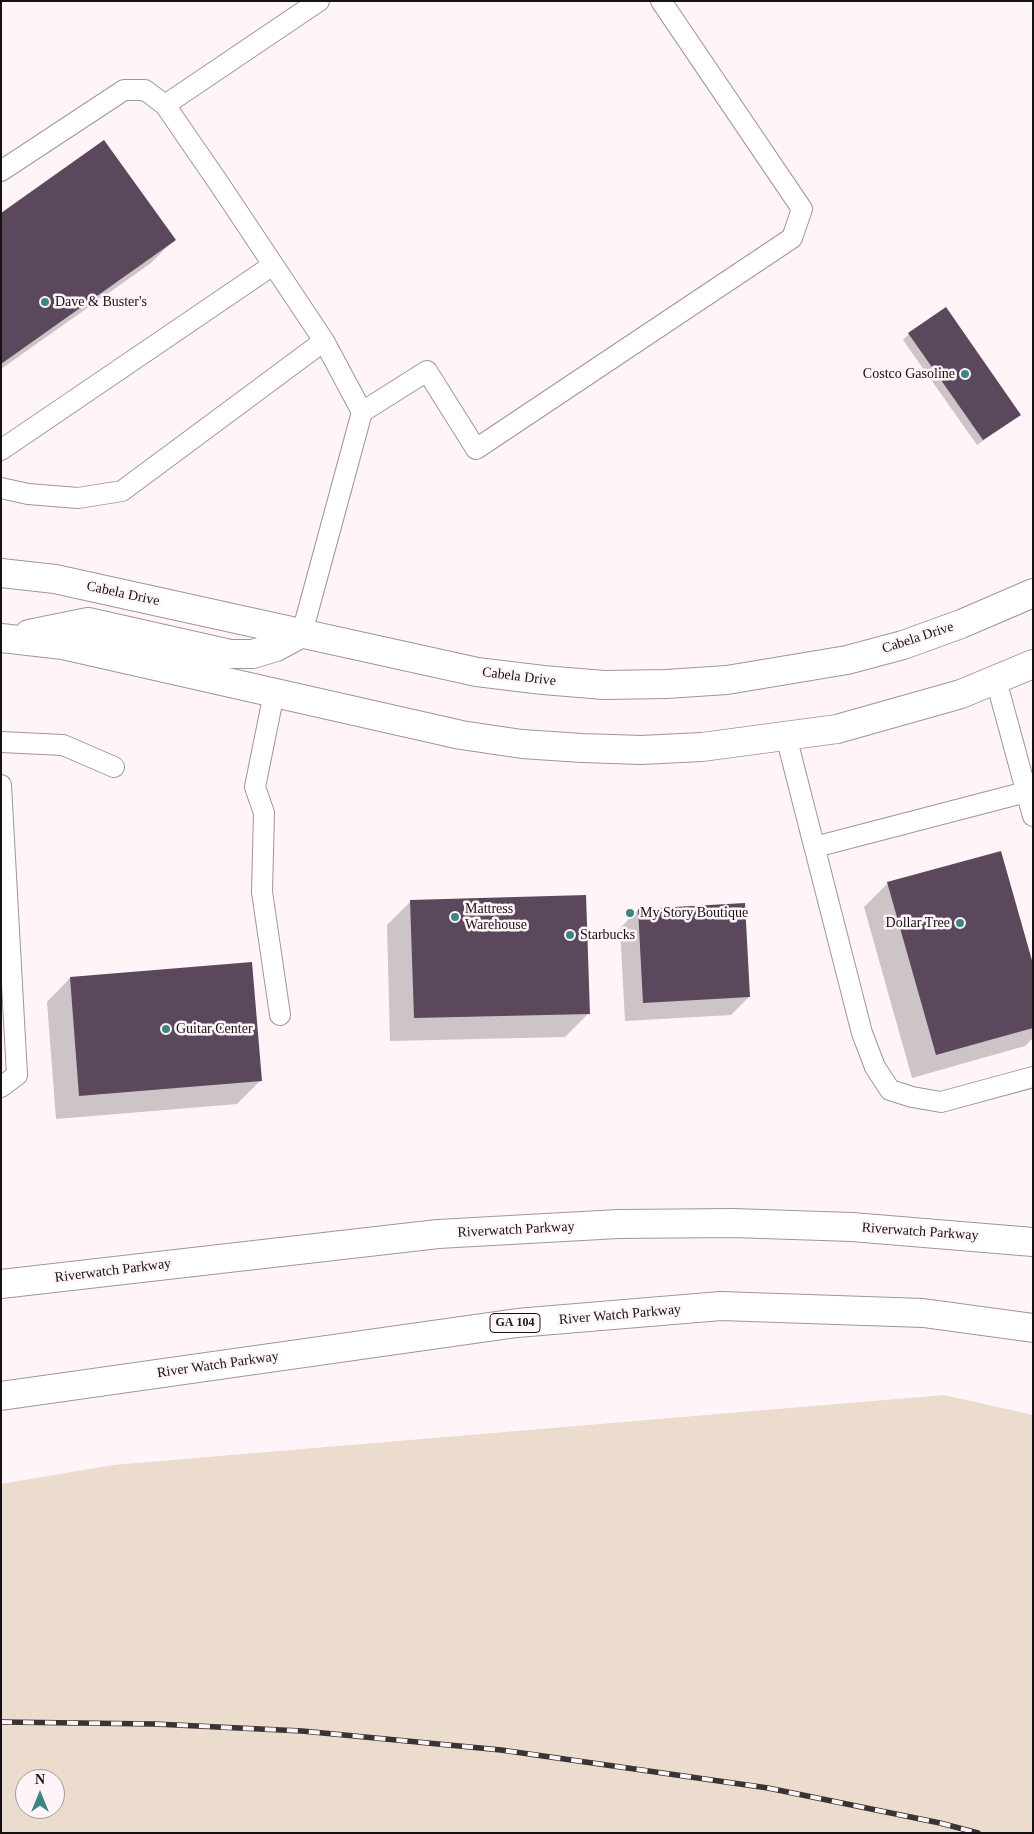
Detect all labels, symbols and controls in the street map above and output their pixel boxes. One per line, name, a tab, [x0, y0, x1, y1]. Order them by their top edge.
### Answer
place label: Dave & Buster's	[55, 294, 147, 310]
marker: Dave & Buster's	[39, 296, 51, 308]
place label: Costco Gasoline	[863, 366, 955, 382]
marker: Costco Gasoline	[959, 368, 971, 380]
street label: Cabela Drive	[85, 578, 161, 610]
street label: Cabela Drive	[880, 619, 956, 657]
street label: Cabela Drive	[481, 664, 557, 690]
place label: Mattress Warehouse	[465, 901, 527, 934]
place label: My Story Boutique	[640, 905, 748, 921]
marker: My Story Boutique	[624, 907, 636, 919]
marker: Mattress Warehouse	[449, 911, 461, 923]
place label: Dollar Tree	[886, 915, 950, 931]
marker: Dollar Tree	[954, 917, 966, 929]
place label: Starbucks	[580, 927, 635, 943]
marker: Starbucks	[564, 929, 576, 941]
place label: Guitar Center	[176, 1021, 253, 1037]
marker: Guitar Center	[160, 1023, 172, 1035]
street label: Riverwatch Parkway	[457, 1219, 575, 1241]
street label: Riverwatch Parkway	[861, 1220, 979, 1244]
street label: Riverwatch Parkway	[54, 1256, 172, 1286]
street label: River Watch Parkway	[558, 1301, 682, 1329]
road number: GA 104	[490, 1314, 540, 1332]
street label: River Watch Parkway	[156, 1348, 280, 1382]
north arrow	[15, 1769, 65, 1819]
text: N	[35, 1772, 45, 1787]

